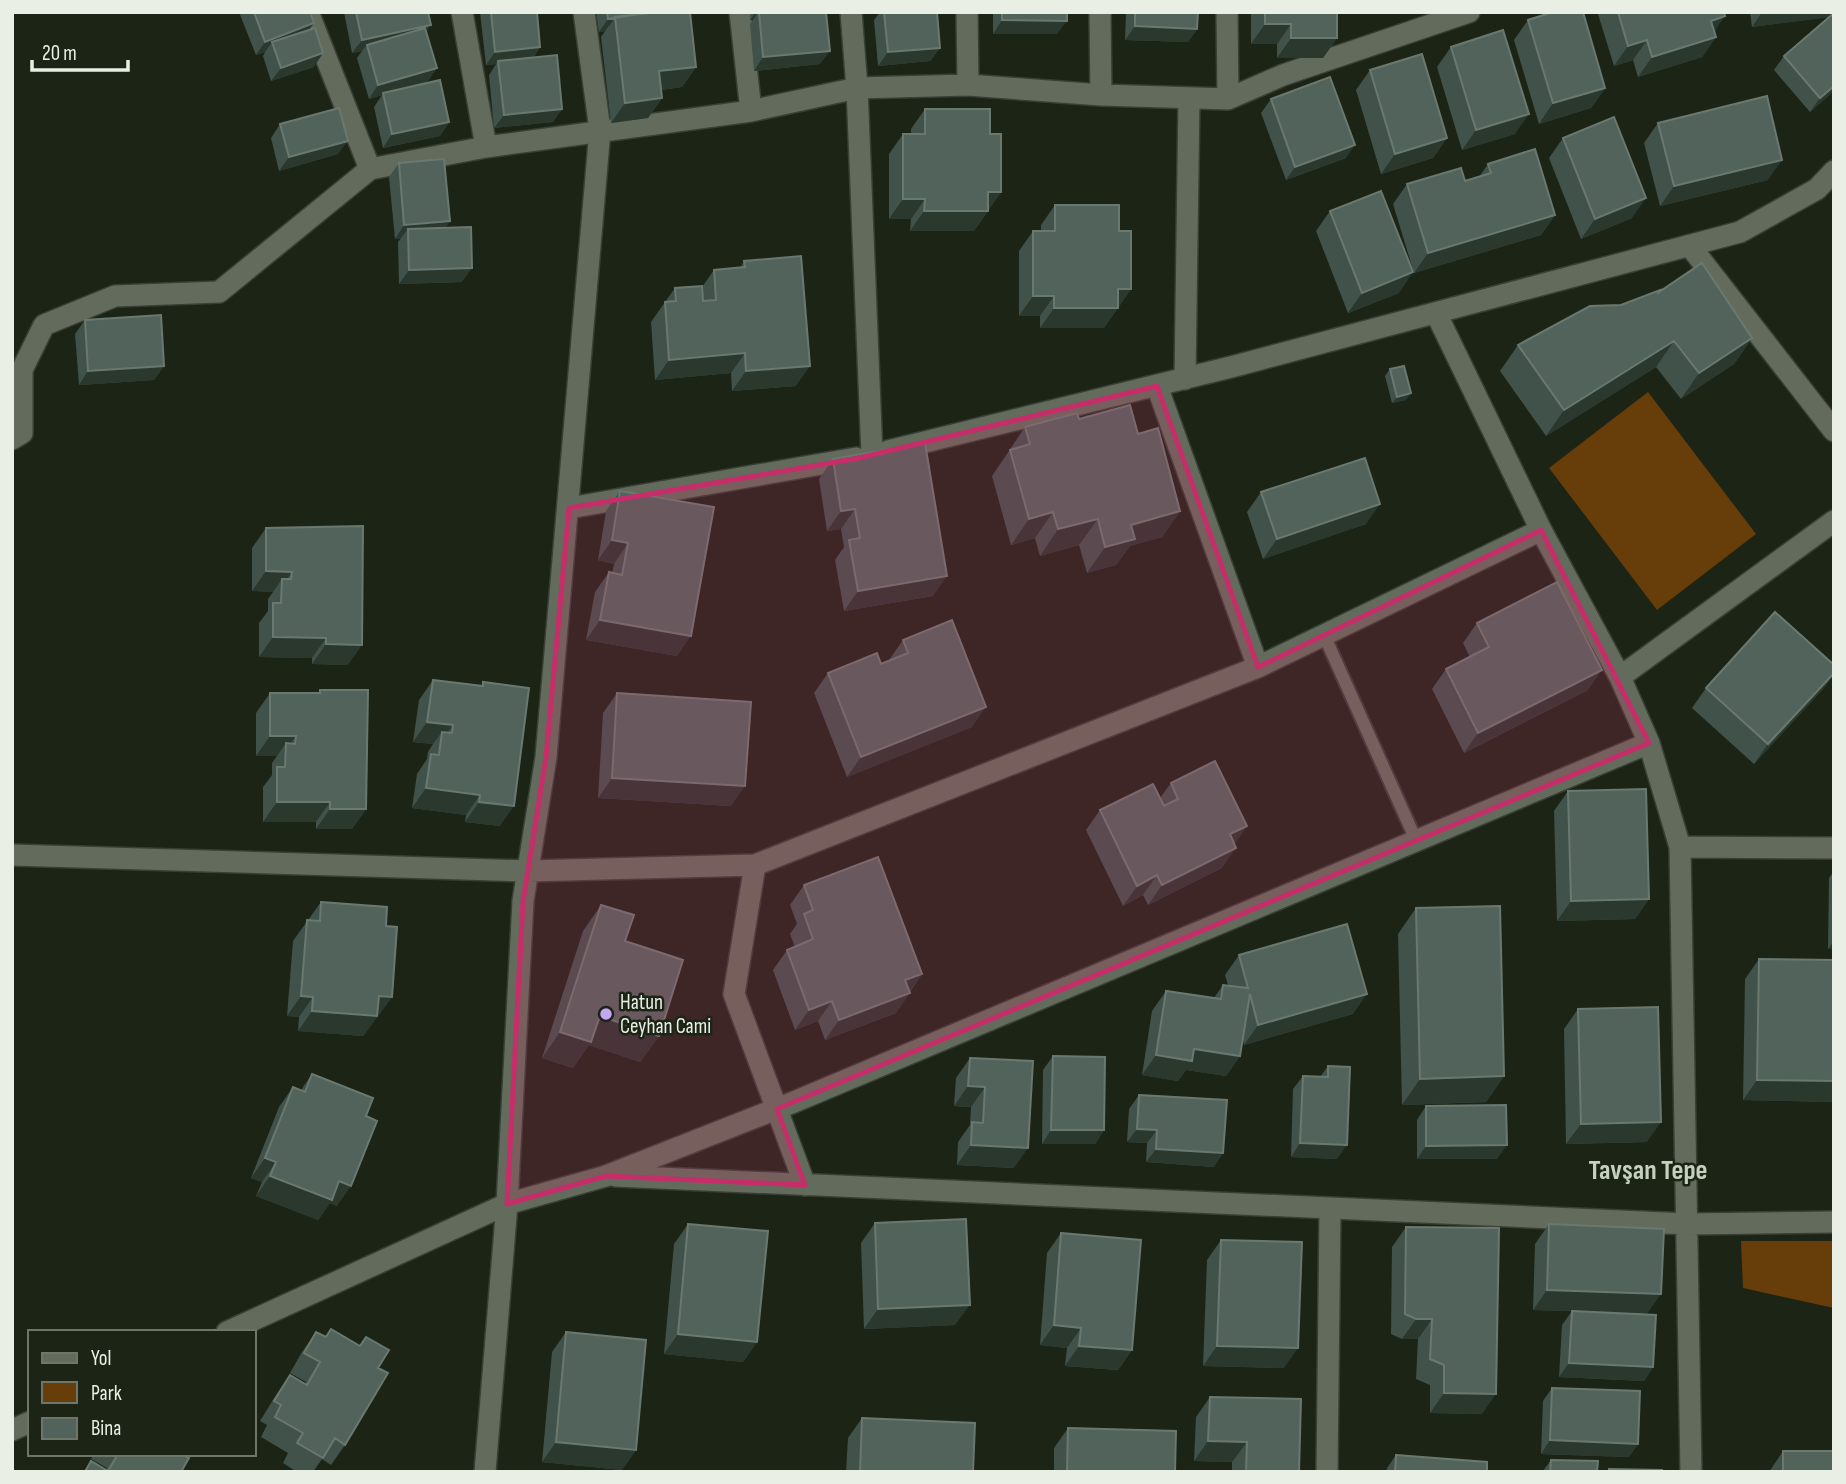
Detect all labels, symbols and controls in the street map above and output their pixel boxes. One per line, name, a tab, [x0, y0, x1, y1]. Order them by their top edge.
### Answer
scale bar	[32, 28, 128, 72]
text: 20 m	[42, 41, 77, 66]
place label: Hatun Ceyhan Cami	[620, 990, 711, 1039]
marker: Hatun Ceyhan Cami	[598, 1006, 614, 1022]
district label: Tavşan Tepe	[1588, 1154, 1708, 1187]
legend	[28, 1330, 256, 1456]
text: Yol	[91, 1346, 111, 1371]
text: Park	[91, 1381, 122, 1406]
text: Bina	[91, 1416, 121, 1441]

